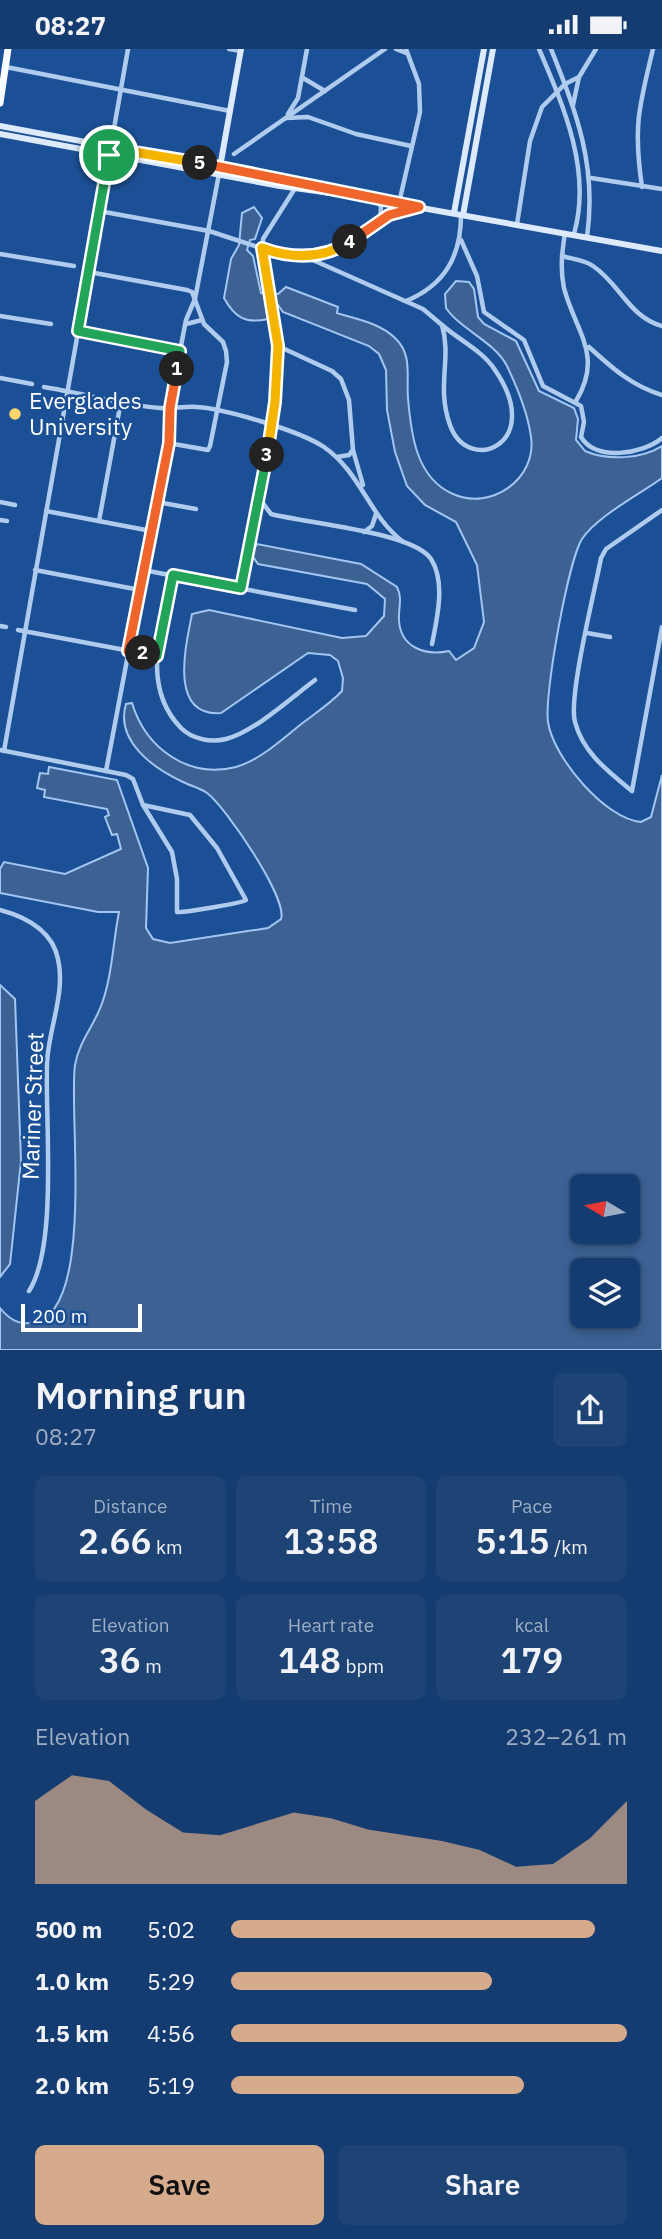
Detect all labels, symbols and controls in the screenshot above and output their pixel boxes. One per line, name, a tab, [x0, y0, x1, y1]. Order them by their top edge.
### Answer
text: 08:27	[35, 8, 106, 42]
pin	[79, 125, 139, 185]
icon: arrive	[90, 136, 128, 174]
pin: 5	[182, 145, 218, 181]
text: 5	[194, 150, 205, 174]
pin: 4	[332, 225, 368, 259]
text: 4	[344, 229, 355, 253]
pin: 1	[160, 351, 194, 387]
text: 1	[171, 356, 182, 380]
place label: Everglades University	[29, 385, 142, 441]
marker: Everglades University	[7, 406, 23, 422]
pin: 3	[250, 437, 284, 473]
text: 3	[261, 442, 272, 466]
pin: 2	[125, 635, 160, 671]
text: 2	[137, 640, 148, 664]
street label: Mariner Street	[14, 1032, 50, 1180]
north arrow	[570, 1174, 640, 1244]
map controls	[570, 1174, 640, 1328]
button: layers	[570, 1258, 640, 1328]
scale bar	[21, 1301, 142, 1333]
text: 200 m	[32, 1304, 87, 1328]
text: Morning run	[35, 1370, 247, 1419]
button: share	[553, 1373, 627, 1447]
text: 08:27	[35, 1421, 97, 1451]
text: Distance	[93, 1494, 167, 1518]
text: Time	[310, 1494, 352, 1518]
text: Pace	[511, 1494, 552, 1518]
text: 2.66	[78, 1518, 152, 1564]
text: 13:58	[283, 1518, 379, 1564]
text: 5:15	[475, 1518, 550, 1564]
text: km	[152, 1535, 183, 1559]
text: /km	[550, 1535, 588, 1559]
text: Elevation	[91, 1613, 170, 1637]
text: Heart rate	[288, 1613, 374, 1637]
text: kcal	[514, 1613, 549, 1637]
text: 36	[99, 1637, 141, 1683]
text: 148	[278, 1637, 341, 1683]
text: 179	[500, 1637, 563, 1683]
text: m	[141, 1654, 162, 1678]
text: bpm	[341, 1654, 384, 1678]
text: Elevation	[35, 1721, 130, 1751]
text: 232–261 m	[505, 1721, 627, 1751]
text: 500 m	[35, 1914, 102, 1944]
text: 5:02	[147, 1914, 195, 1944]
text: 1.0 km	[35, 1966, 109, 1996]
text: 5:29	[147, 1966, 195, 1996]
text: 1.5 km	[35, 2018, 109, 2048]
text: 4:56	[147, 2018, 195, 2048]
text: 2.0 km	[35, 2070, 109, 2100]
text: 5:19	[147, 2070, 195, 2100]
button: Save	[35, 2145, 324, 2225]
button: Share	[338, 2145, 627, 2225]

